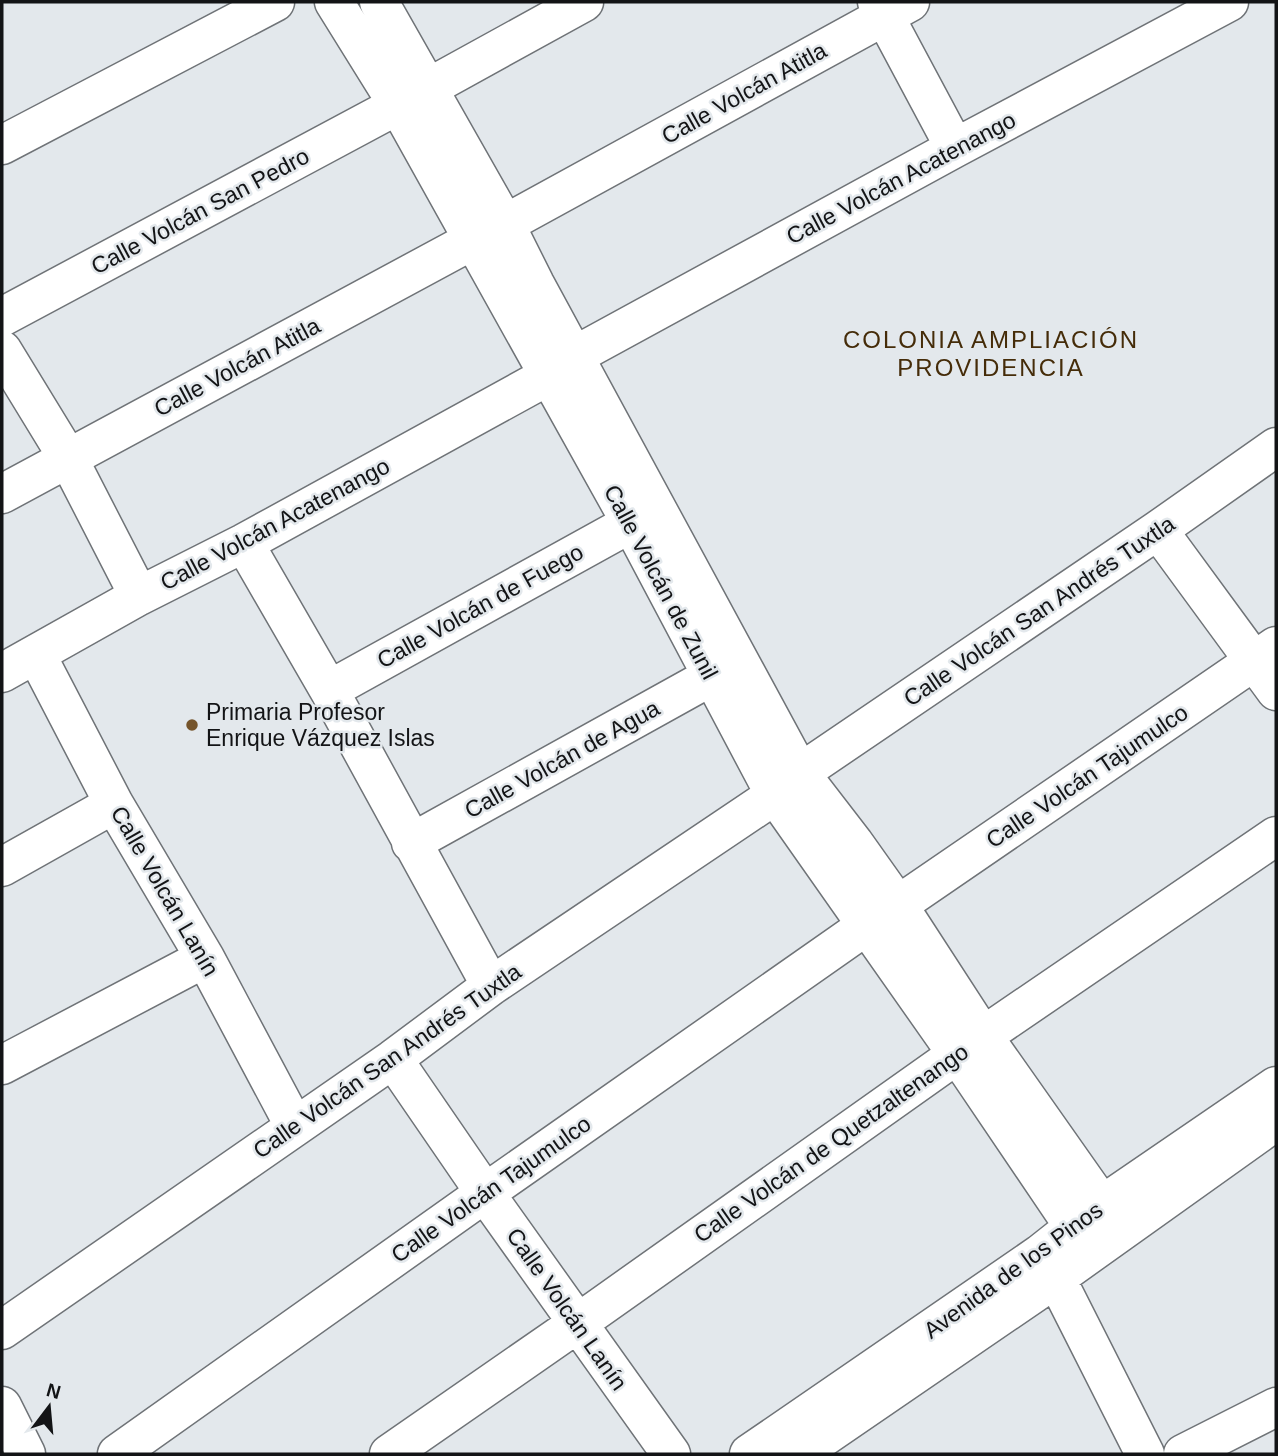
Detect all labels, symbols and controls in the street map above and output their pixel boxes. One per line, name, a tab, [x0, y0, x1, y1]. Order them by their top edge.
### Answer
street label: Calle Volcán Atitla	[657, 37, 831, 149]
street label: Calle Volcán Acatenango	[782, 106, 1020, 250]
street label: Calle Volcán San Pedro	[87, 142, 313, 280]
street label: Calle Volcán Atitla	[150, 312, 325, 422]
district label: COLONIA AMPLIACIÓN PROVIDENCIA	[843, 326, 1139, 381]
street label: Calle Volcán Acatenango	[156, 452, 394, 596]
street label: Calle Volcán de Zunil	[599, 481, 723, 683]
street label: Calle Volcán San Andrés Tuxtla	[899, 510, 1179, 712]
street label: Calle Volcán de Fuego	[372, 539, 588, 673]
street label: Calle Volcán de Agua	[460, 695, 664, 823]
place label: Primaria Profesor Enrique Vázquez Islas	[206, 699, 435, 751]
street label: Calle Volcán Tajumulco	[981, 699, 1193, 853]
marker: Primaria Profesor Enrique Vázquez Islas	[184, 717, 200, 733]
street label: Calle Volcán Lanín	[106, 801, 224, 981]
street label: Calle Volcán San Andrés Tuxtla	[248, 958, 526, 1164]
street label: Calle Volcán de Quetzaltenango	[689, 1038, 973, 1248]
street label: Calle Volcán Tajumulco	[386, 1110, 596, 1268]
street label: Avenida de los Pinos	[919, 1196, 1107, 1344]
street label: Calle Volcán Lanín	[501, 1223, 633, 1395]
north arrow	[14, 1372, 84, 1442]
text: N	[44, 1379, 63, 1403]

